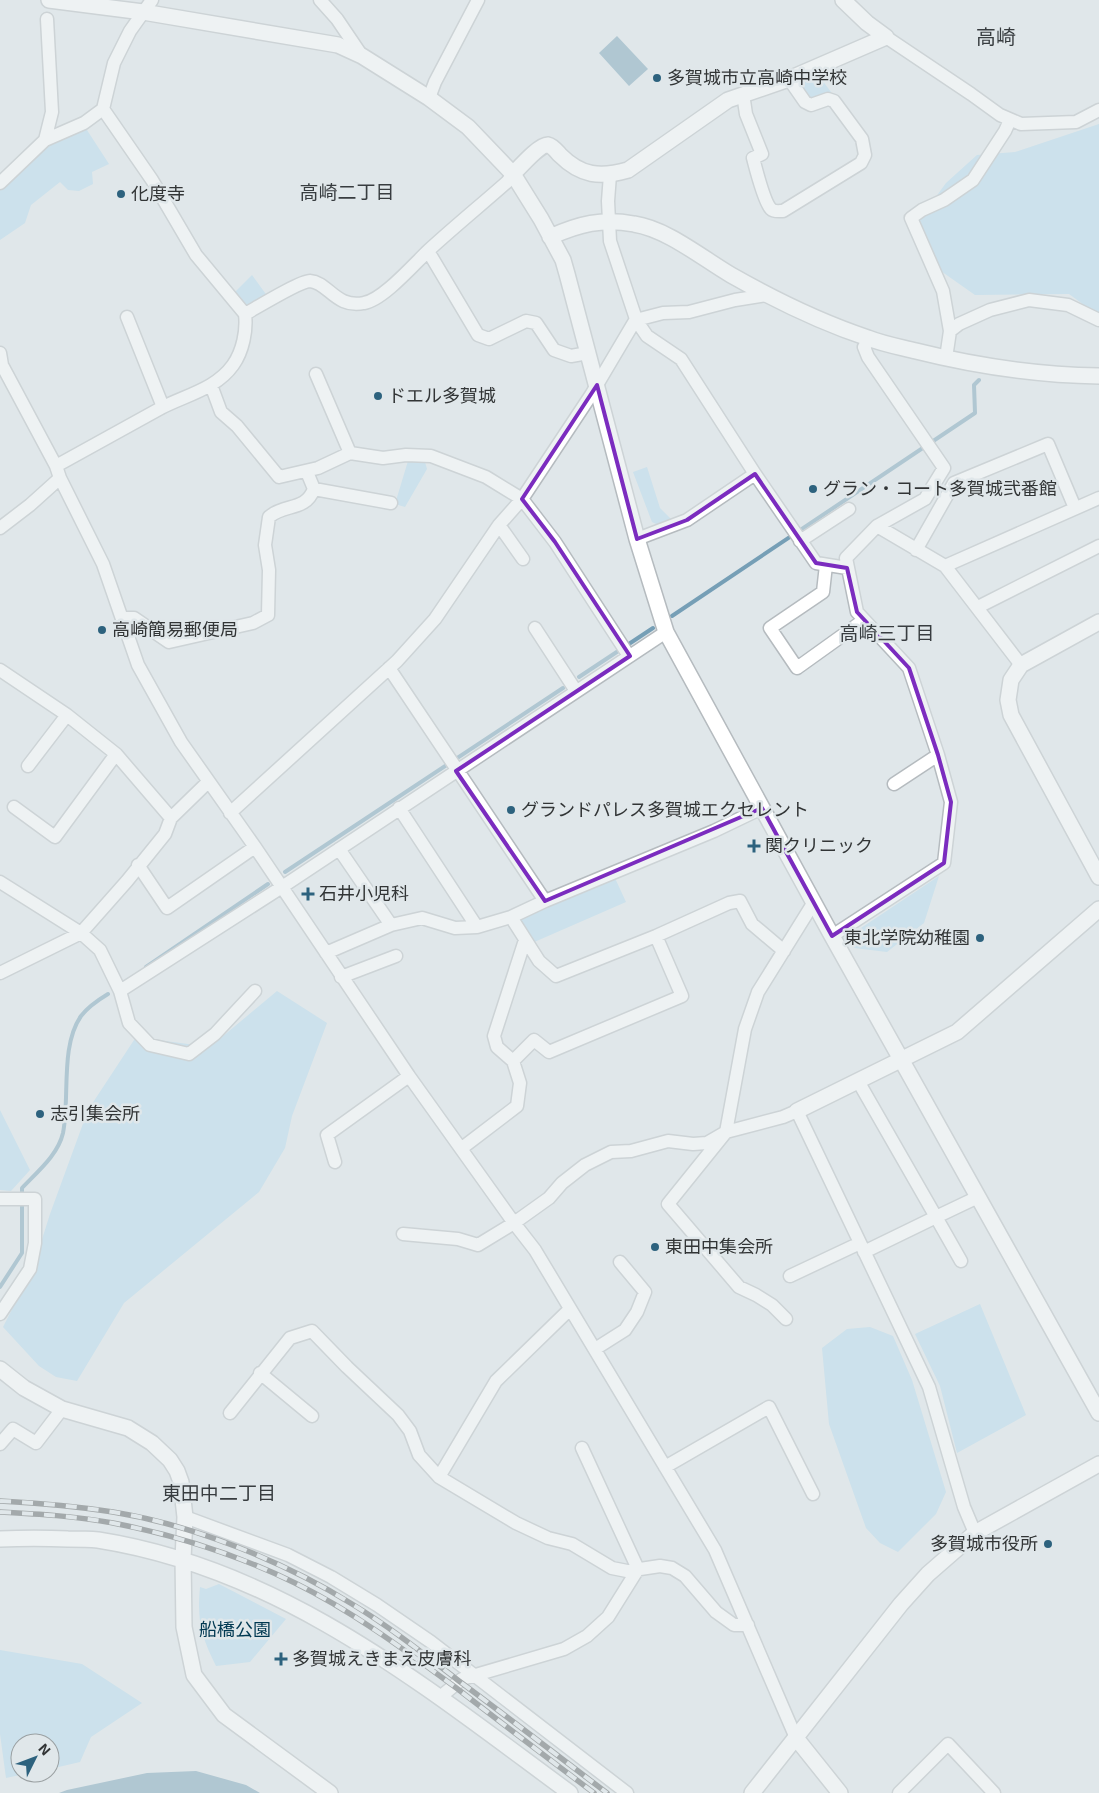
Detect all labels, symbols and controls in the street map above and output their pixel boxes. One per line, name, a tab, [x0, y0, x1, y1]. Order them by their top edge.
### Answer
district label: 高崎	[976, 24, 1016, 48]
place label: 多賀城市立高崎中学校	[667, 66, 847, 88]
marker: 多賀城市立高崎中学校	[651, 72, 663, 84]
district label: 高崎二丁目	[299, 180, 395, 203]
place label: 化度寺	[131, 182, 185, 204]
marker: 化度寺	[115, 188, 127, 200]
place label: ドエル多賀城	[388, 384, 496, 406]
marker: ドエル多賀城	[372, 390, 384, 402]
place label: グラン・コート多賀城弐番館	[823, 477, 1057, 499]
marker: グラン・コート多賀城弐番館	[807, 483, 819, 495]
place label: 高崎簡易郵便局	[112, 618, 238, 640]
district label: 高崎三丁目	[839, 621, 935, 644]
marker: 高崎簡易郵便局	[96, 624, 108, 636]
place label: グランドパレス多賀城エクセレント	[521, 798, 809, 820]
marker: グランドパレス多賀城エクセレント	[505, 804, 517, 816]
place label: 関クリニック	[765, 834, 873, 856]
marker: 関クリニック	[747, 839, 761, 853]
place label: 石井小児科	[319, 882, 409, 904]
marker: 石井小児科	[301, 887, 315, 901]
place label: 東北学院幼稚園	[844, 926, 970, 948]
marker: 東北学院幼稚園	[974, 932, 986, 944]
place label: 志引集会所	[50, 1102, 140, 1124]
marker: 志引集会所	[34, 1108, 46, 1120]
place label: 東田中集会所	[665, 1235, 773, 1257]
marker: 東田中集会所	[649, 1241, 661, 1253]
district label: 東田中二丁目	[162, 1481, 276, 1504]
place label: 多賀城市役所	[930, 1532, 1038, 1554]
marker: 多賀城市役所	[1042, 1538, 1054, 1550]
park label: 船橋公園	[199, 1618, 271, 1640]
place label: 多賀城えきまえ皮膚科	[292, 1647, 471, 1669]
marker: 多賀城えきまえ皮膚科	[274, 1652, 288, 1666]
north arrow	[10, 1733, 60, 1783]
text: N	[35, 1740, 55, 1758]

